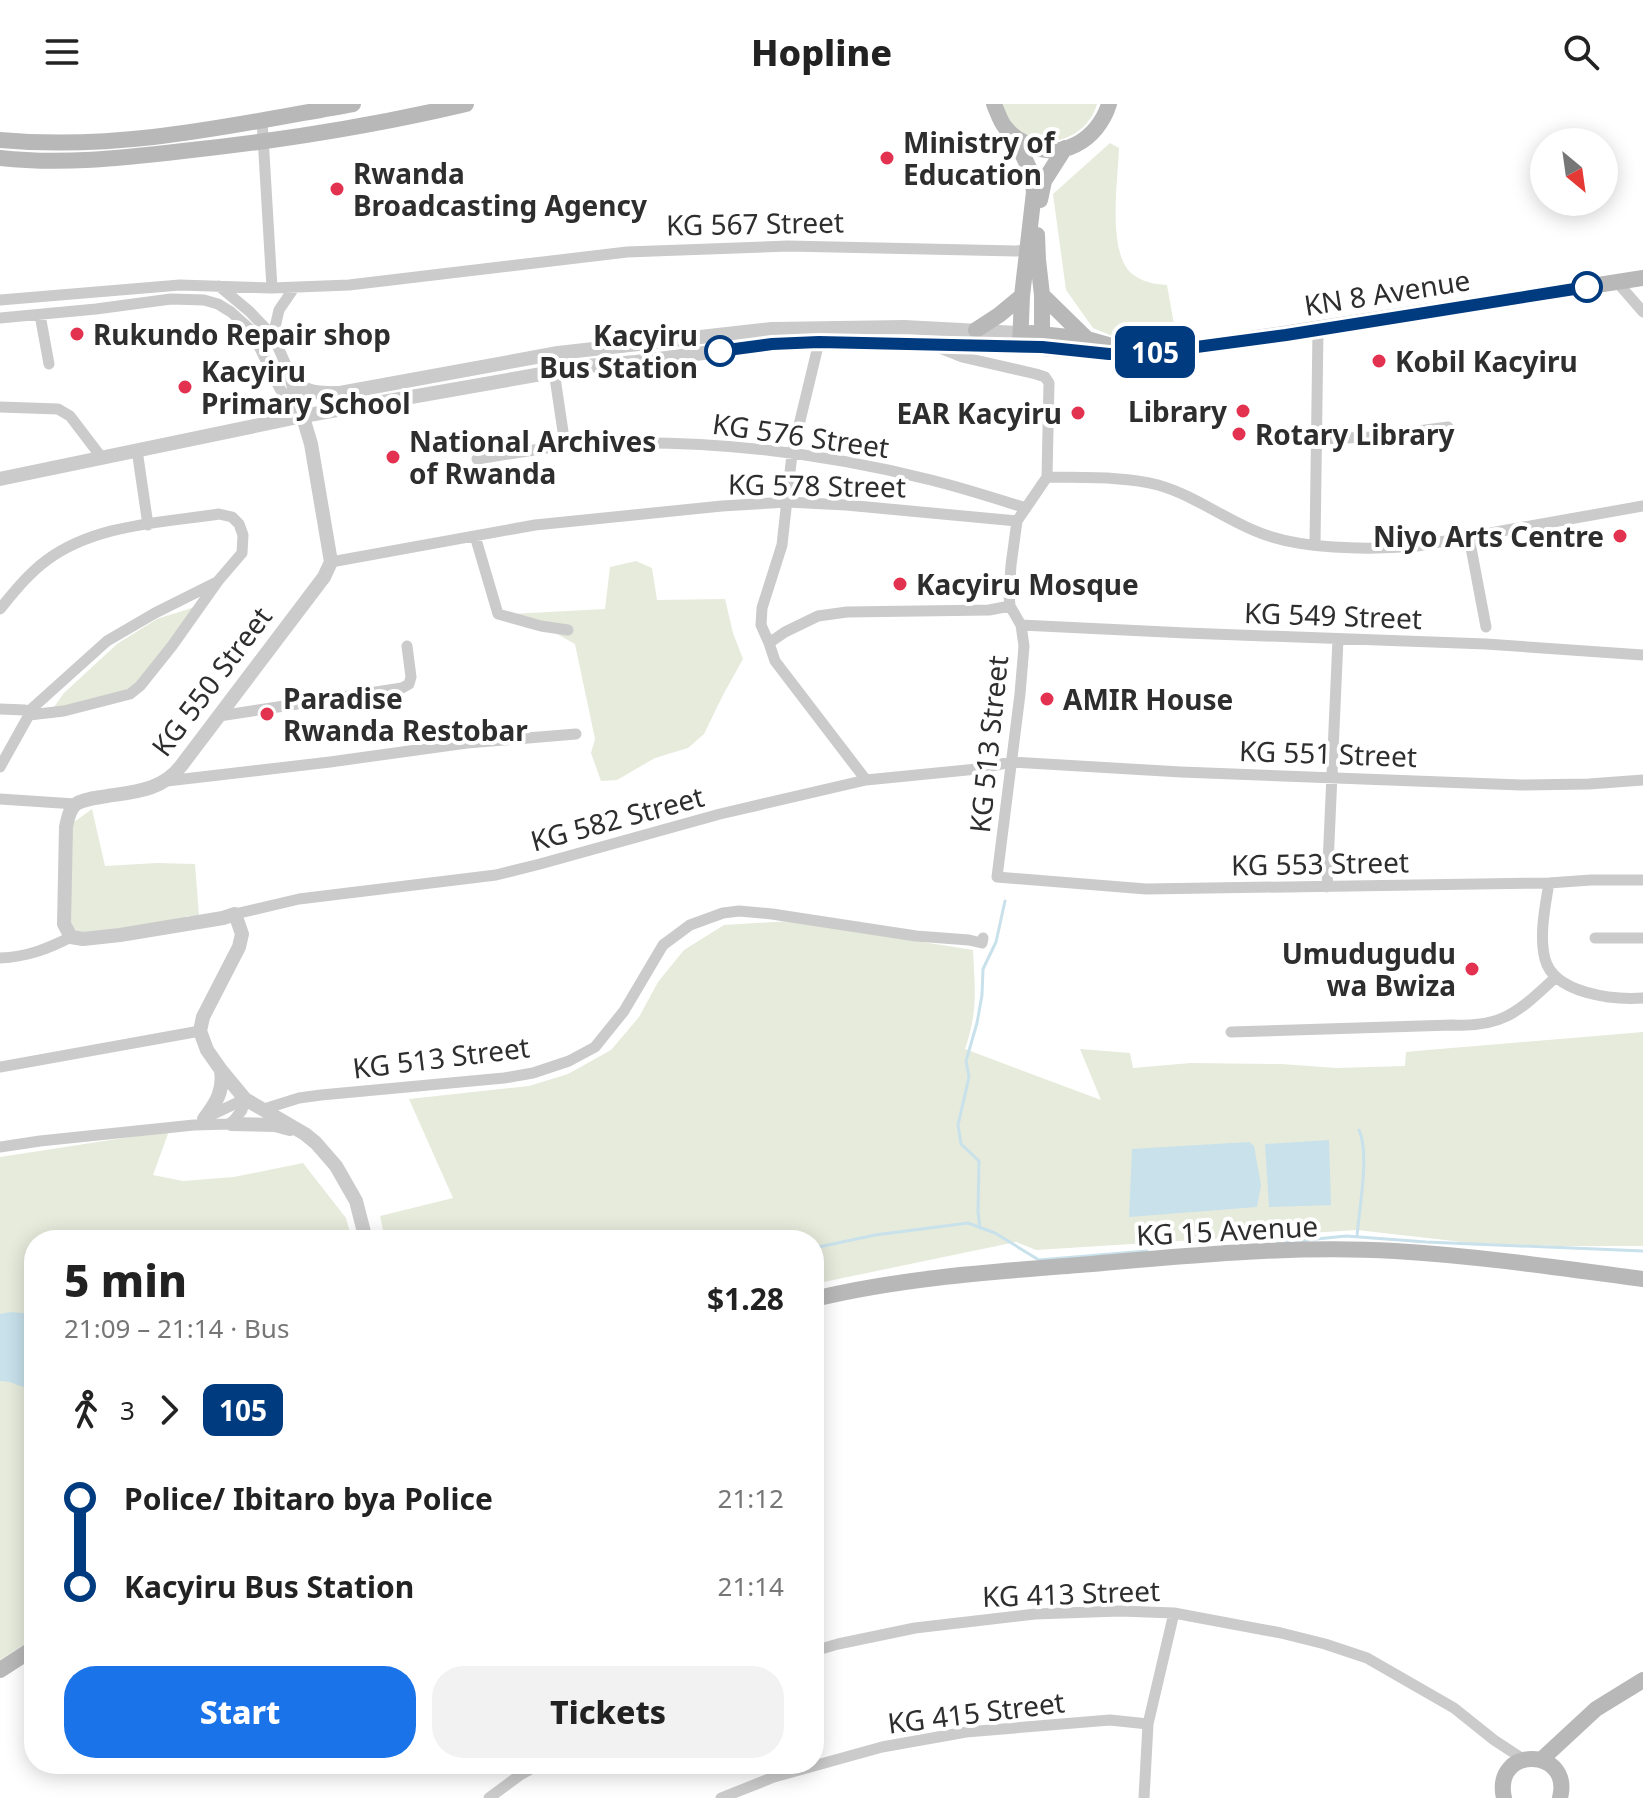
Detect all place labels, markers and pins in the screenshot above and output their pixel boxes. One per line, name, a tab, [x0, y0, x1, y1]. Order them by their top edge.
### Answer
place label: Ministry of Education	[903, 123, 1057, 193]
marker: Ministry of Education	[878, 149, 896, 167]
place label: Rwanda Broadcasting Agency	[353, 154, 647, 224]
marker: Rwanda Broadcasting Agency	[328, 180, 346, 198]
unlabelled marker	[1572, 272, 1602, 302]
place label: Rukundo Repair shop	[93, 315, 391, 353]
place label: Kacyiru Bus Station	[539, 316, 698, 386]
marker: Rukundo Repair shop	[68, 325, 86, 343]
marker: Kacyiru Bus Station	[705, 336, 735, 366]
place label: Kobil Kacyiru	[1395, 342, 1578, 380]
place label: Kacyiru Primary School	[201, 352, 411, 422]
marker: Kobil Kacyiru	[1370, 352, 1388, 370]
marker: Kacyiru Primary School	[176, 378, 194, 396]
place label: Library	[1128, 392, 1227, 430]
place label: EAR Kacyiru	[896, 394, 1062, 432]
marker: Library	[1234, 402, 1252, 420]
marker: EAR Kacyiru	[1069, 404, 1087, 422]
place label: Rotary Library	[1255, 415, 1455, 453]
place label: National Archives of Rwanda	[409, 422, 656, 492]
marker: Rotary Library	[1230, 425, 1248, 443]
marker: National Archives of Rwanda	[384, 448, 402, 466]
place label: Niyo Arts Centre	[1373, 517, 1604, 555]
marker: Niyo Arts Centre	[1611, 527, 1629, 545]
place label: Kacyiru Mosque	[916, 565, 1139, 603]
marker: Kacyiru Mosque	[891, 575, 909, 593]
place label: Paradise Rwanda Restobar	[283, 679, 528, 749]
place label: AMIR House	[1063, 680, 1233, 718]
marker: AMIR House	[1038, 690, 1056, 708]
marker: Paradise Rwanda Restobar	[258, 705, 276, 723]
place label: Umudugudu wa Bwiza	[1282, 934, 1456, 1004]
marker: Umudugudu wa Bwiza	[1463, 960, 1481, 978]

